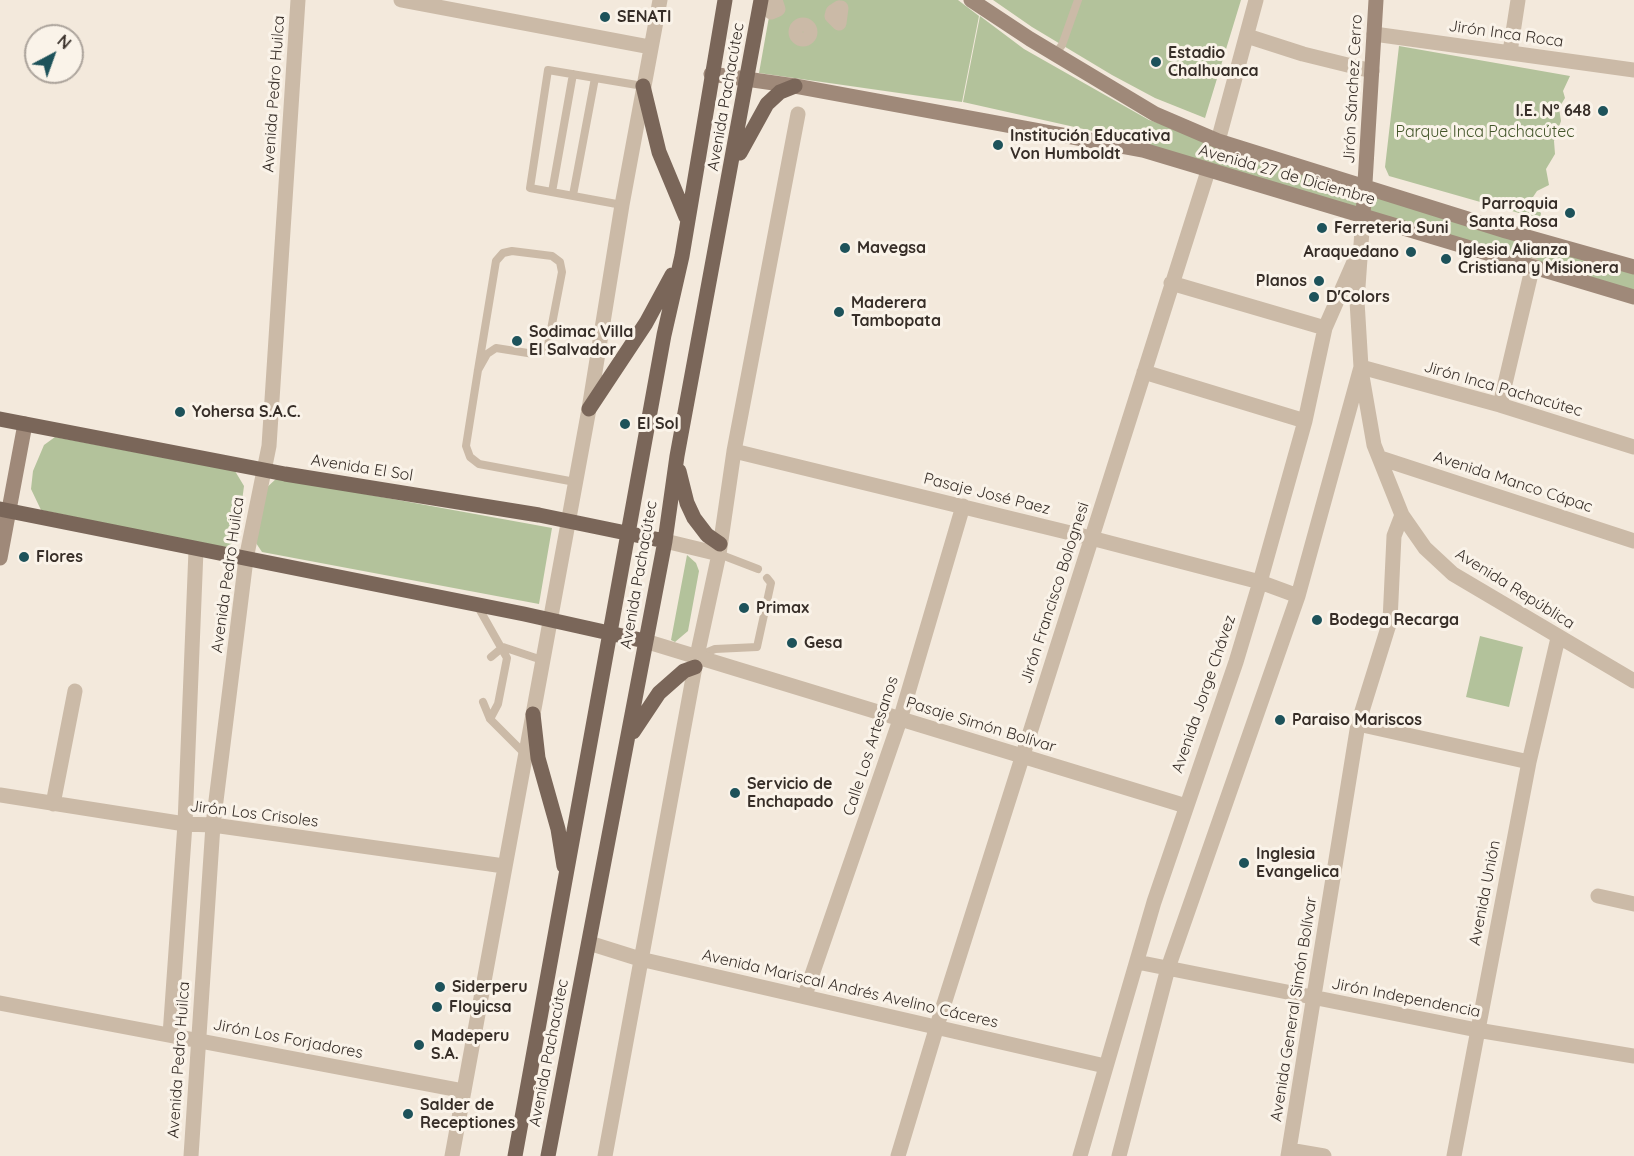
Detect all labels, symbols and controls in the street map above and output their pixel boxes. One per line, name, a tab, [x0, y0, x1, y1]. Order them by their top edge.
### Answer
place label: SENATI	[617, 7, 671, 27]
marker: SENATI	[598, 10, 612, 24]
street label: Jirón Sánchez Cerro	[1340, 14, 1366, 164]
street label: Avenida Pedro Huilca	[259, 15, 289, 173]
street label: Jirón Inca Roca	[1447, 16, 1565, 52]
street label: Avenida Pachacútec	[704, 21, 748, 173]
north arrow	[24, 24, 84, 84]
text: N	[53, 31, 75, 53]
place label: Estadio Chalhuanca	[1168, 43, 1258, 81]
marker: Estadio Chalhuanca	[1149, 55, 1163, 69]
place label: I.E. N° 648	[1515, 101, 1591, 121]
marker: I.E. N° 648	[1596, 104, 1610, 118]
park label: Parque Inca Pachacútec	[1395, 122, 1575, 142]
place label: Institución Educativa Von Humboldt	[1010, 126, 1170, 164]
marker: Institución Educativa Von Humboldt	[991, 138, 1005, 152]
street label: Avenida 27 de Diciembre	[1196, 141, 1378, 209]
place label: Parroquia Santa Rosa	[1469, 194, 1558, 232]
marker: Parroquia Santa Rosa	[1563, 206, 1577, 220]
place label: Ferreteria Suni	[1334, 218, 1449, 238]
marker: Ferreteria Suni	[1315, 221, 1329, 235]
place label: Mavegsa	[857, 238, 926, 258]
place label: Iglesia Alianza Cristiana y Misionera	[1458, 240, 1619, 278]
marker: Mavegsa	[838, 241, 852, 255]
place label: Araquedano	[1303, 242, 1399, 262]
marker: Araquedano	[1404, 245, 1418, 259]
marker: Iglesia Alianza Cristiana y Misionera	[1439, 252, 1453, 266]
place label: Planos	[1256, 271, 1307, 291]
marker: Planos	[1312, 274, 1326, 288]
place label: D'Colors	[1326, 287, 1390, 307]
marker: D'Colors	[1307, 290, 1321, 304]
place label: Maderera Tambopata	[851, 293, 941, 331]
marker: Maderera Tambopata	[832, 305, 846, 319]
place label: Sodimac Villa El Salvador	[529, 322, 633, 360]
marker: Sodimac Villa El Salvador	[510, 334, 524, 348]
street label: Jirón Inca Pachacútec	[1422, 357, 1584, 421]
place label: Yohersa S.A.C.	[192, 402, 301, 422]
marker: Yohersa S.A.C.	[173, 405, 187, 419]
place label: El Sol	[637, 414, 679, 434]
marker: El Sol	[618, 417, 632, 431]
street label: Avenida Manco Cápac	[1431, 447, 1595, 517]
street label: Avenida El Sol	[310, 450, 414, 486]
street label: Pasaje José Paez	[922, 469, 1052, 519]
street label: Avenida Pedro Huilca	[208, 496, 248, 654]
street label: Avenida Pachacútec	[617, 499, 661, 651]
street label: Jirón Francisco Bolognesi	[1017, 500, 1093, 686]
street label: Avenida República	[1452, 545, 1578, 633]
place label: Flores	[36, 547, 83, 567]
marker: Flores	[17, 550, 31, 564]
place label: Primax	[756, 598, 809, 618]
marker: Primax	[737, 601, 751, 615]
place label: Bodega Recarga	[1329, 610, 1459, 630]
street label: Avenida Jorge Chávez	[1168, 613, 1240, 775]
marker: Bodega Recarga	[1310, 613, 1324, 627]
place label: Gesa	[804, 633, 842, 653]
marker: Gesa	[785, 636, 799, 650]
street label: Calle Los Artesanos	[839, 674, 903, 818]
street label: Pasaje Simón Bolívar	[904, 693, 1058, 757]
place label: Paraiso Mariscos	[1292, 710, 1422, 730]
marker: Paraiso Mariscos	[1273, 713, 1287, 727]
place label: Servicio de Enchapado	[747, 774, 834, 812]
marker: Servicio de Enchapado	[728, 786, 742, 800]
street label: Jirón Los Crisoles	[189, 797, 319, 831]
street label: Avenida Unión	[1465, 839, 1505, 947]
place label: Inglesia Evangelica	[1256, 844, 1339, 882]
marker: Inglesia Evangelica	[1237, 856, 1251, 870]
street label: Avenida General Simón Bolívar	[1267, 895, 1321, 1123]
street label: Avenida Mariscal Andrés Avelino Cáceres	[700, 946, 1000, 1032]
street label: Jirón Independencia	[1330, 974, 1482, 1022]
place label: Siderperu	[452, 977, 528, 997]
street label: Avenida Pachacútec	[525, 978, 573, 1128]
marker: Siderperu	[433, 980, 447, 994]
street label: Avenida Pedro Huilca	[164, 981, 194, 1139]
place label: Floyicsa	[449, 997, 512, 1017]
marker: Floyicsa	[430, 1000, 444, 1014]
street label: Jirón Los Forjadores	[211, 1015, 365, 1063]
place label: Madeperu S.A.	[431, 1026, 509, 1064]
marker: Madeperu S.A.	[412, 1038, 426, 1052]
place label: Salder de Receptiones	[420, 1095, 515, 1133]
marker: Salder de Receptiones	[401, 1107, 415, 1121]

